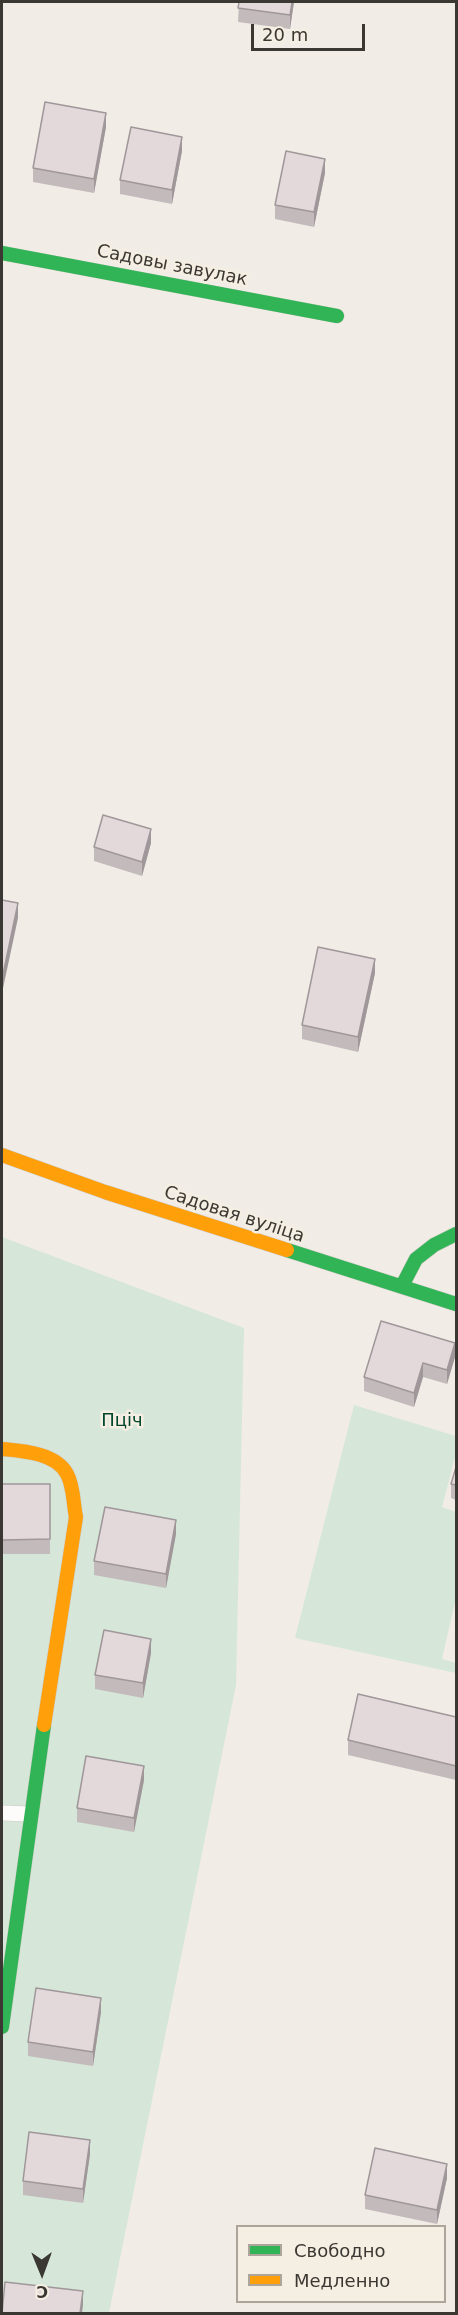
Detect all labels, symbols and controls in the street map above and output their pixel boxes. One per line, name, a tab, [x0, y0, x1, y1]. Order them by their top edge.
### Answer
scale bar	[254, 12, 368, 50]
text: 20 m	[262, 24, 308, 45]
street label: Садовы завулак	[95, 241, 249, 291]
street label: Садовая вуліца	[161, 1182, 307, 1248]
park label: Пціч	[101, 1410, 143, 1432]
legend	[236, 2225, 446, 2303]
text: Свободно	[294, 2240, 386, 2261]
north arrow	[12, 2243, 72, 2303]
text: Медленно	[294, 2270, 390, 2291]
text: С	[36, 2282, 48, 2301]

